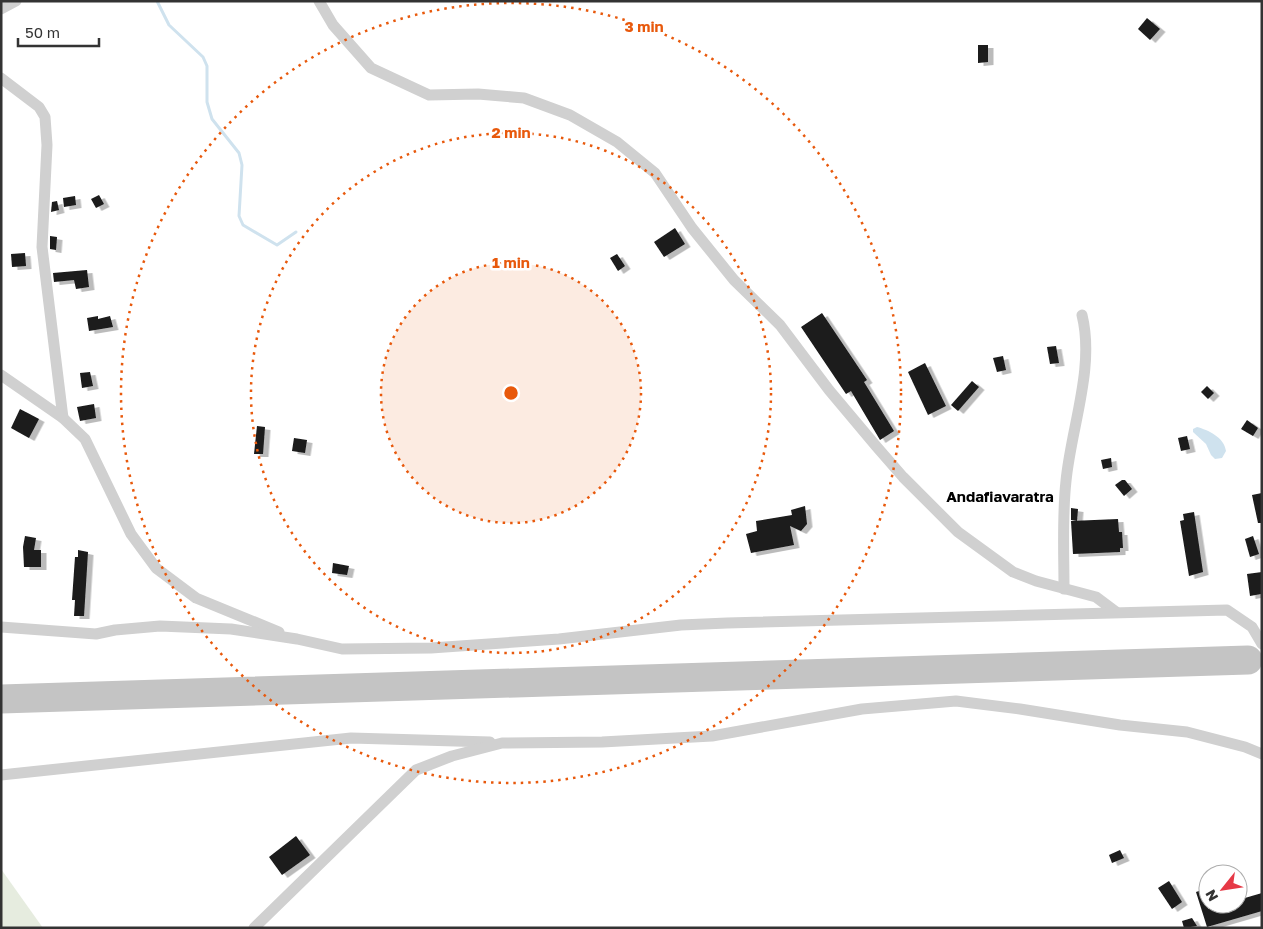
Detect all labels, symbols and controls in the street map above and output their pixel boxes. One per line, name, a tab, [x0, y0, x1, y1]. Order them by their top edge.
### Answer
scale bar	[18, 15, 99, 47]
text: 3 min	[624, 17, 664, 35]
text: 50 m	[25, 23, 60, 41]
text: 2 min	[491, 123, 531, 141]
text: 1 min	[492, 253, 530, 271]
centre of rings	[502, 384, 520, 402]
district label: Andafiavaratra	[946, 487, 1054, 505]
north arrow	[1198, 864, 1248, 914]
text: N	[1201, 887, 1221, 905]

